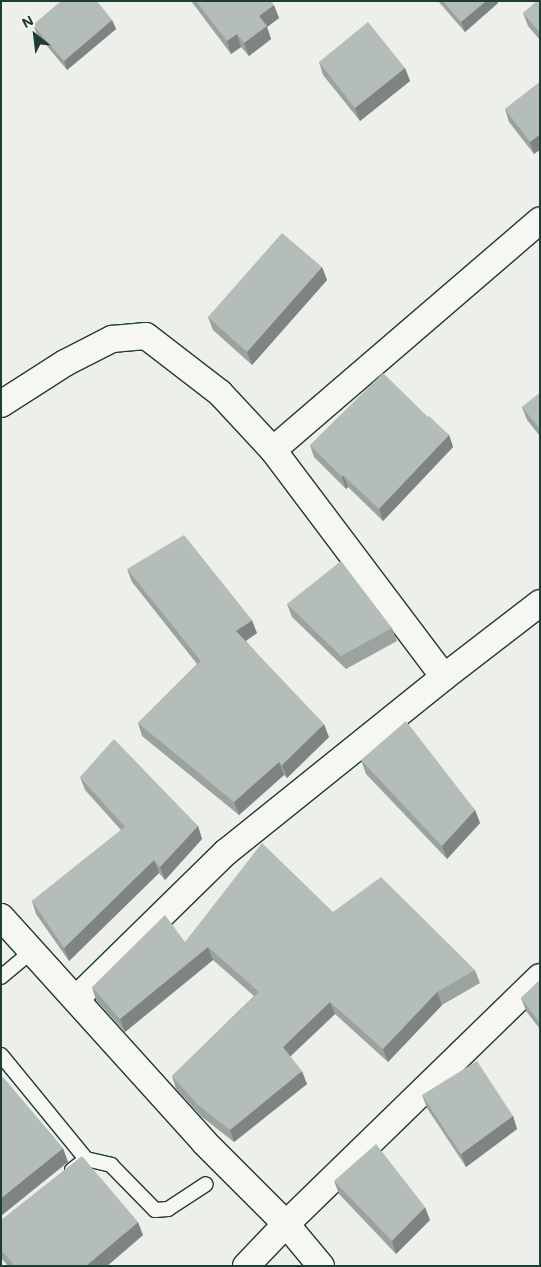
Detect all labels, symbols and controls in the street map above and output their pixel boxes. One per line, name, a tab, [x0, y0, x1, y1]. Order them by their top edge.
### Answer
north arrow	[10, 10, 60, 60]
text: N	[18, 11, 37, 32]

